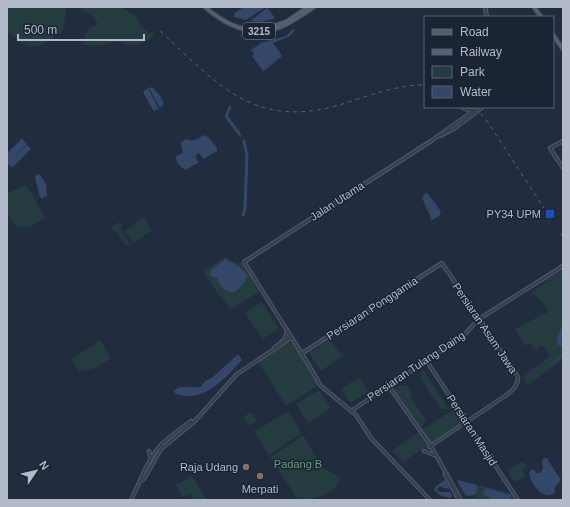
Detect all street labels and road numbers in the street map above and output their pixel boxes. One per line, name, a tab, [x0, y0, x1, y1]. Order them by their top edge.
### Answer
road number: 3215	[243, 23, 275, 39]
street label: Jalan Utama	[308, 179, 367, 223]
street label: Persiaran Ponggamia	[324, 274, 420, 342]
street label: Persiaran Asam Jawa	[450, 281, 520, 376]
street label: Persiaran Tulang Daing	[365, 329, 467, 403]
street label: Persiaran Masjid	[445, 392, 499, 468]

